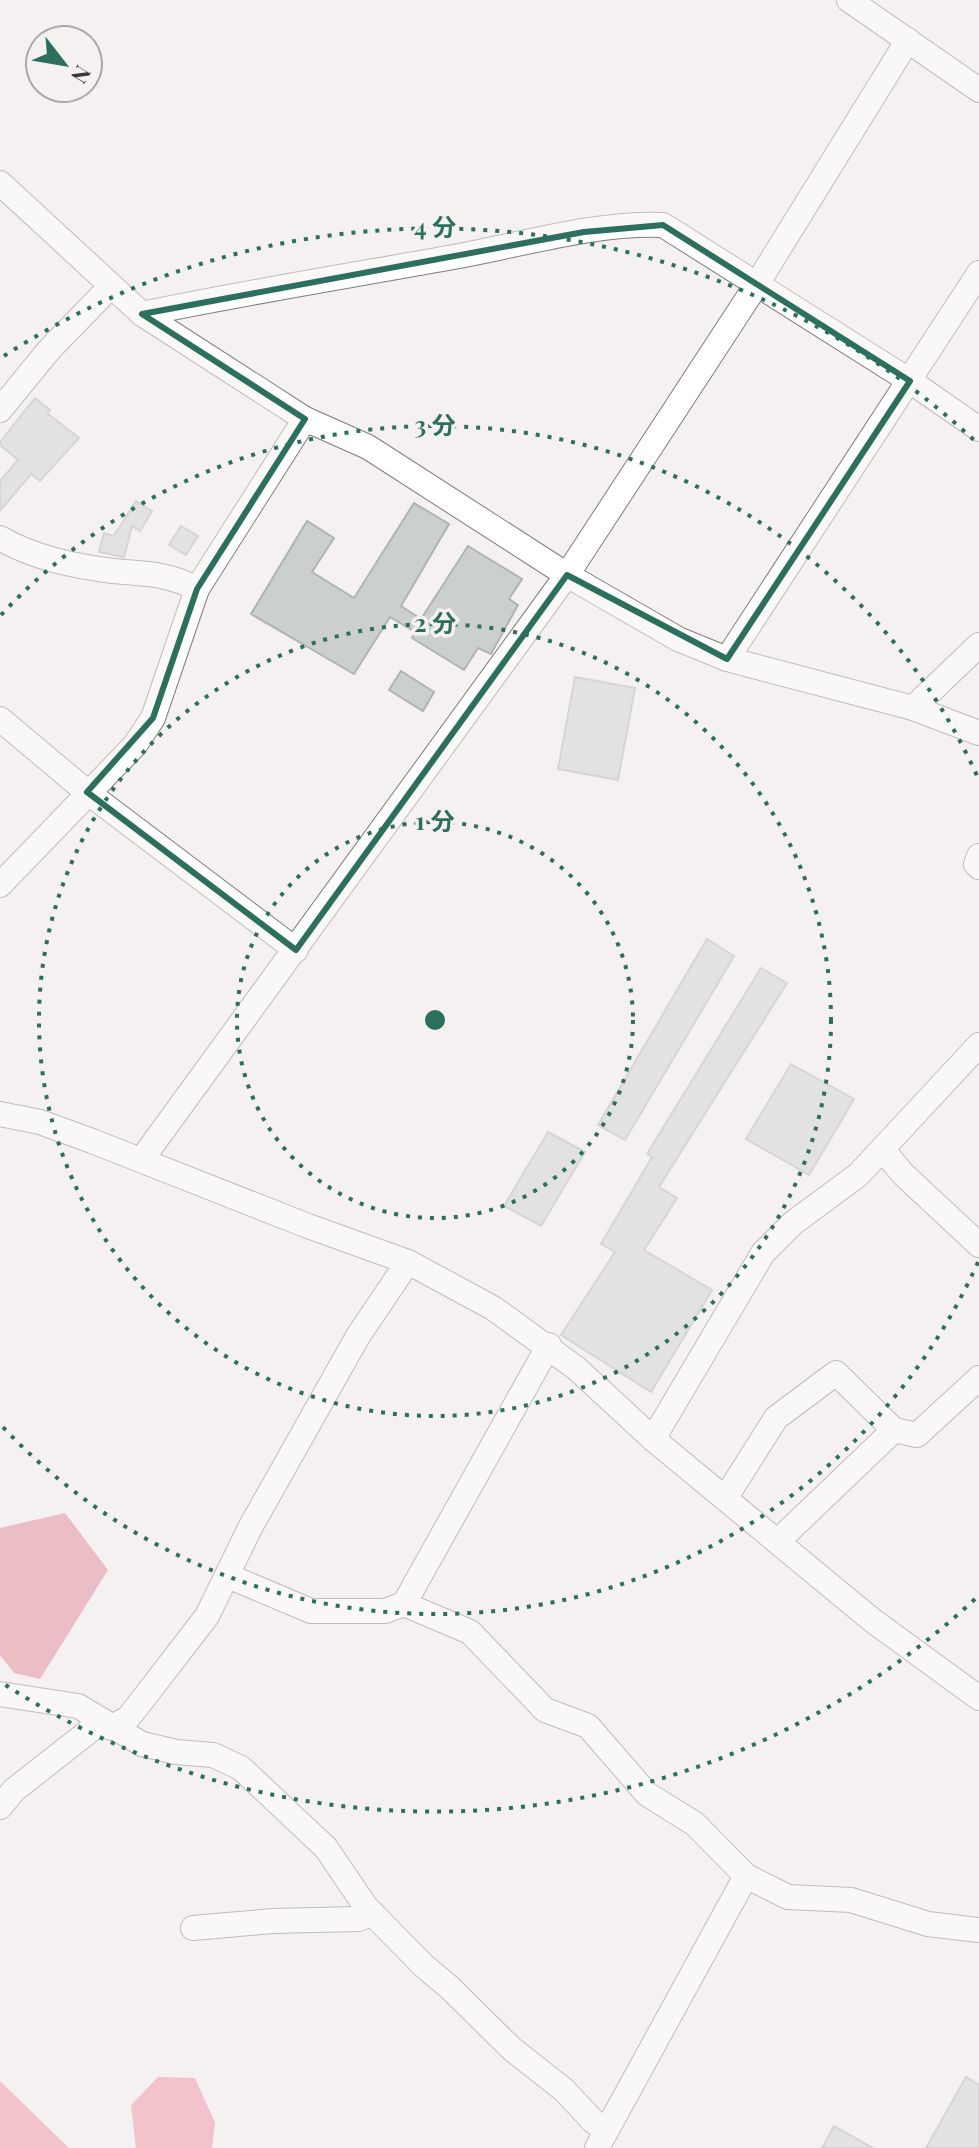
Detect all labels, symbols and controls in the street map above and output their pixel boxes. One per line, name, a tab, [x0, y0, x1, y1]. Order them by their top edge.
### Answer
north arrow	[24, 24, 104, 104]
text: N	[65, 60, 99, 89]
text: 4 分	[414, 210, 456, 242]
text: 3 分	[414, 408, 456, 440]
text: 2 分	[414, 606, 456, 638]
text: 1 分	[416, 804, 454, 836]
centre of rings	[421, 1006, 449, 1034]

